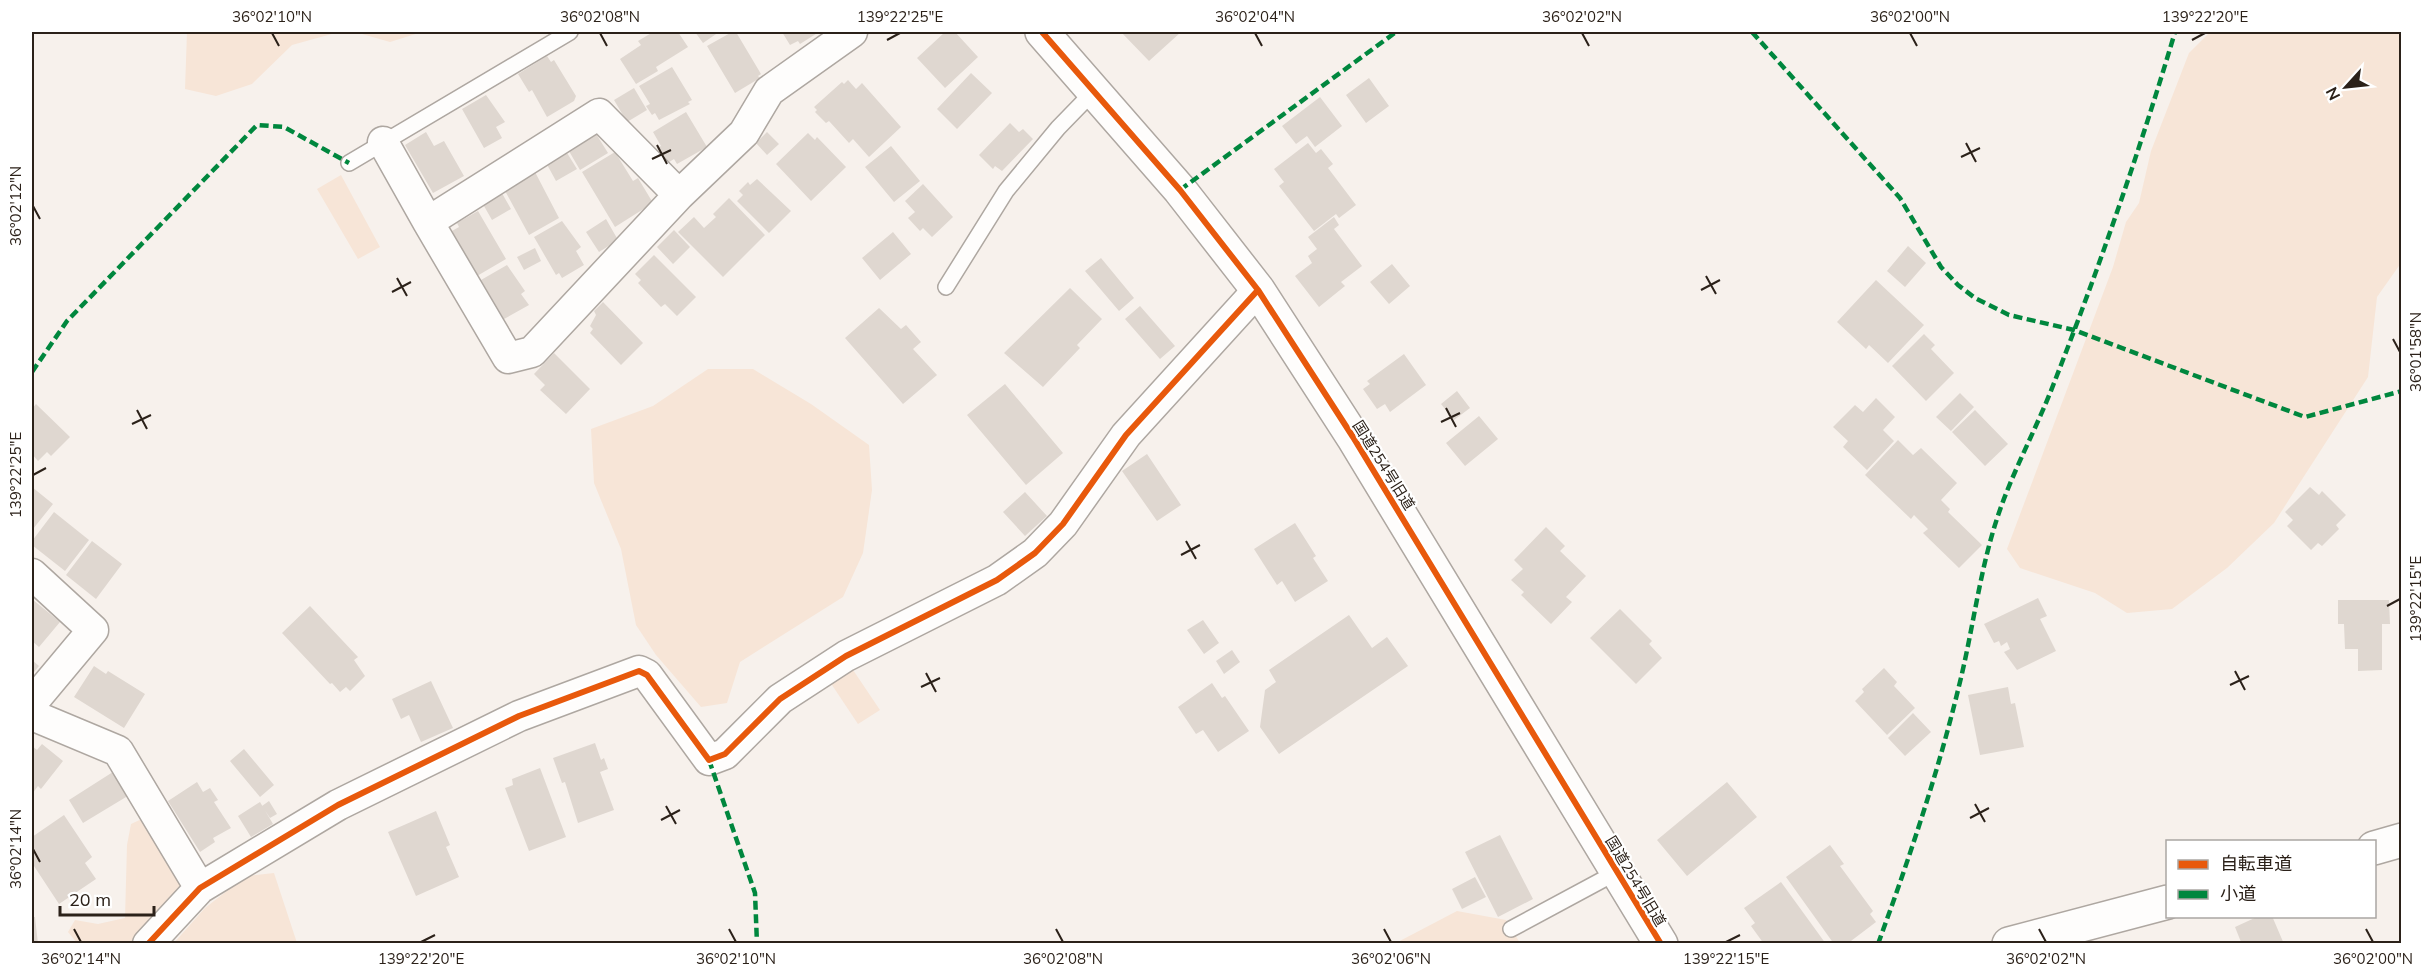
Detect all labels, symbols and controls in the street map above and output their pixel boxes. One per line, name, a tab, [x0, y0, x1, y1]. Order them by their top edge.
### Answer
text: 36°02'10"N	[232, 7, 312, 26]
text: 36°02'08"N	[560, 7, 640, 26]
text: 139°22'25"E	[857, 7, 943, 26]
text: 36°02'04"N	[1215, 7, 1295, 26]
text: 36°02'02"N	[1542, 7, 1622, 26]
text: 36°02'00"N	[1870, 7, 1950, 26]
text: 139°22'20"E	[2162, 7, 2248, 26]
north arrow	[2316, 57, 2376, 117]
text: N	[2321, 84, 2344, 104]
text: 36°02'12"N	[6, 166, 25, 246]
text: 36°01'58"N	[2406, 312, 2425, 392]
street label: 国道254号旧道	[1349, 417, 1419, 513]
text: 139°22'25"E	[6, 432, 25, 518]
text: 139°22'15"E	[2406, 556, 2425, 642]
text: 36°02'14"N	[6, 809, 25, 889]
street label: 国道254号旧道	[1602, 832, 1670, 930]
legend	[2166, 840, 2376, 918]
text: 自転車道	[2220, 852, 2292, 875]
scale bar	[60, 879, 154, 917]
text: 小道	[2220, 882, 2256, 905]
text: 20 m	[69, 888, 111, 911]
text: 36°02'14"N	[41, 949, 121, 968]
text: 139°22'20"E	[378, 949, 464, 968]
text: 36°02'10"N	[696, 949, 776, 968]
text: 36°02'08"N	[1023, 949, 1103, 968]
text: 36°02'06"N	[1351, 949, 1431, 968]
text: 139°22'15"E	[1683, 949, 1769, 968]
text: 36°02'02"N	[2006, 949, 2086, 968]
text: 36°02'00"N	[2333, 949, 2413, 968]

